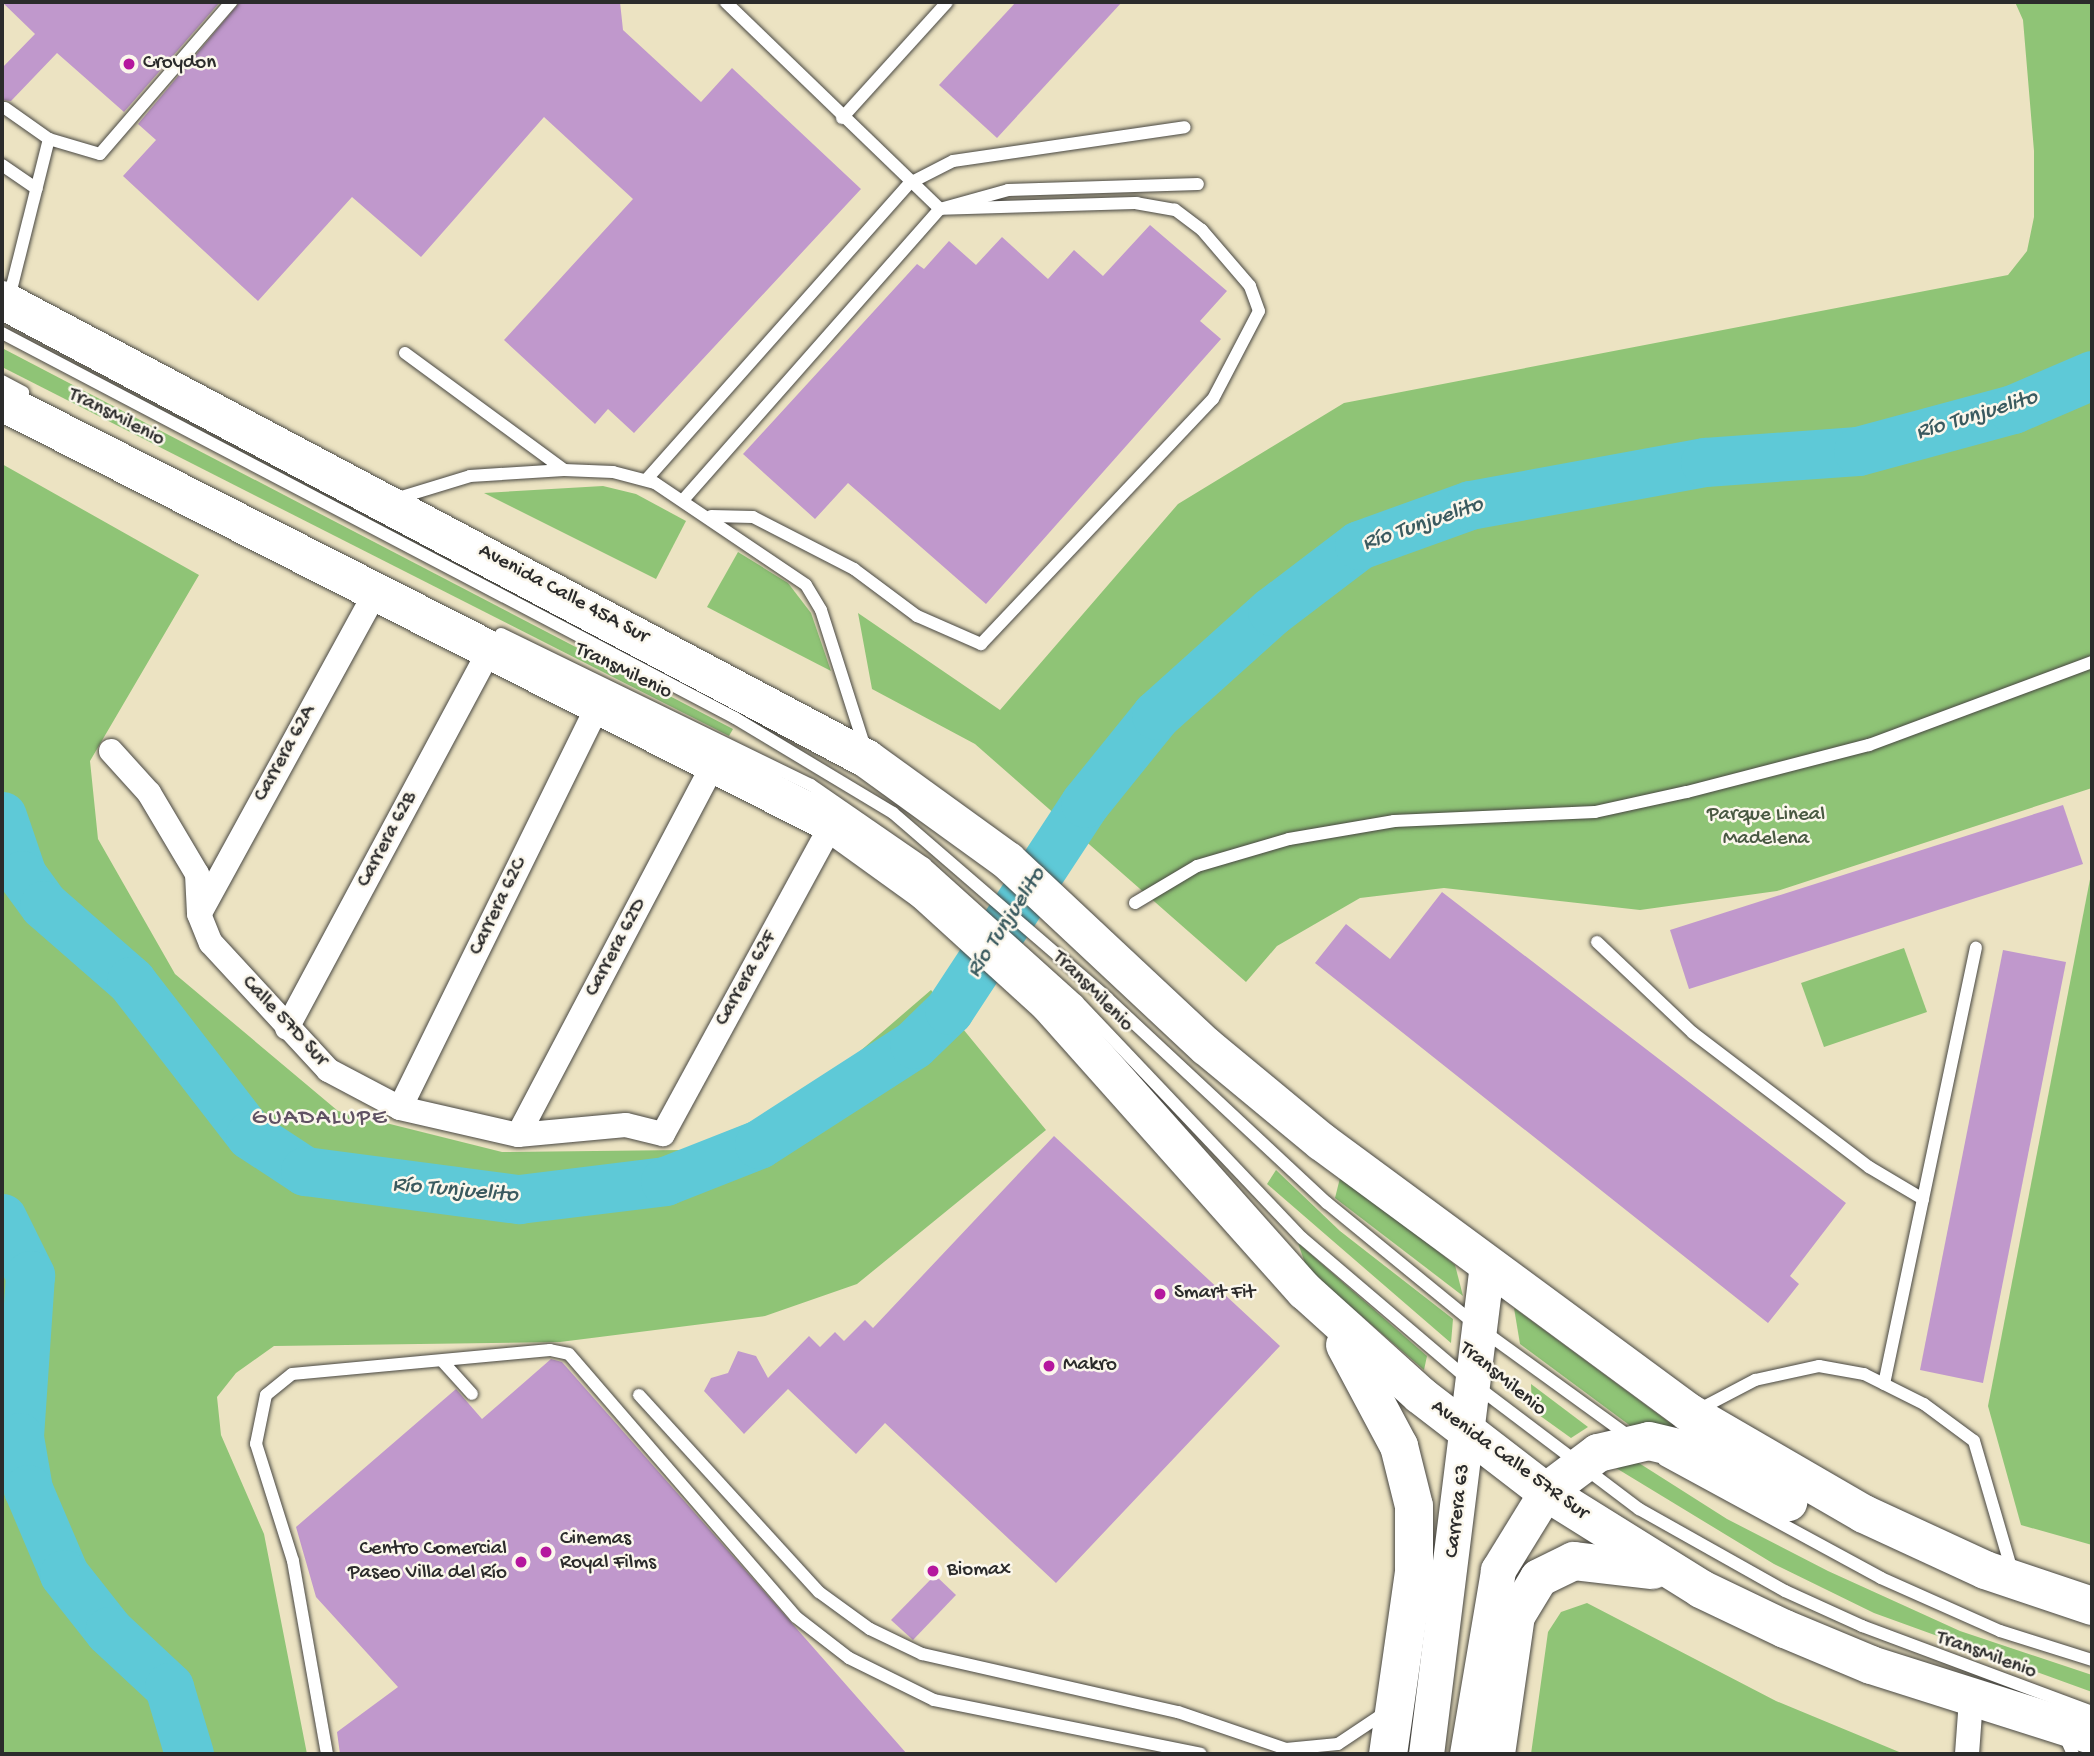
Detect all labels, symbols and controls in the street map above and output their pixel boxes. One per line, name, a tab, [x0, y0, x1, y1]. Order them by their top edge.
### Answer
place label: Croydon	[143, 51, 216, 77]
marker: Croydon	[121, 56, 137, 72]
street label: TransMilenio	[64, 383, 168, 453]
water label: Río Tunjuelito	[1913, 384, 2041, 448]
water label: Río Tunjuelito	[1359, 491, 1487, 559]
street label: Avenida Calle 45A Sur	[473, 539, 653, 651]
street label: TransMilenio	[570, 638, 676, 706]
street label: Carrera 62A	[249, 701, 323, 807]
street label: Carrera 62B	[352, 788, 424, 892]
park label: Parque Lineal Madelena	[1707, 803, 1825, 853]
street label: Carrera 62C	[465, 854, 533, 960]
water label: Río Tunjuelito	[961, 863, 1053, 983]
street label: Carrera 62D	[581, 895, 653, 1001]
street label: Carrera 62F	[711, 927, 783, 1031]
street label: TransMilenio	[1046, 946, 1138, 1038]
street label: Calle 57D Sur	[235, 971, 333, 1073]
district label: GUADALUPE	[253, 1105, 387, 1133]
water label: Río Tunjuelito	[391, 1172, 519, 1210]
place label: Smart Fit	[1174, 1281, 1255, 1307]
marker: Smart Fit	[1152, 1286, 1168, 1302]
street label: TransMilenio	[1453, 1337, 1551, 1423]
place label: Makro	[1063, 1353, 1117, 1379]
marker: Makro	[1041, 1358, 1057, 1374]
street label: Avenida Calle 57R Sur	[1425, 1395, 1593, 1527]
street label: Carrera 63	[1441, 1463, 1477, 1559]
place label: Cinemas Royal Films	[560, 1527, 656, 1577]
place label: Centro Comercial Paseo Villa del Río	[348, 1537, 507, 1587]
marker: Cinemas Royal Films	[538, 1544, 554, 1560]
marker: Centro Comercial Paseo Villa del Río	[513, 1554, 529, 1570]
place label: Biomax	[947, 1558, 1011, 1584]
marker: Biomax	[925, 1563, 941, 1579]
street label: TransMilenio	[1932, 1626, 2040, 1686]

